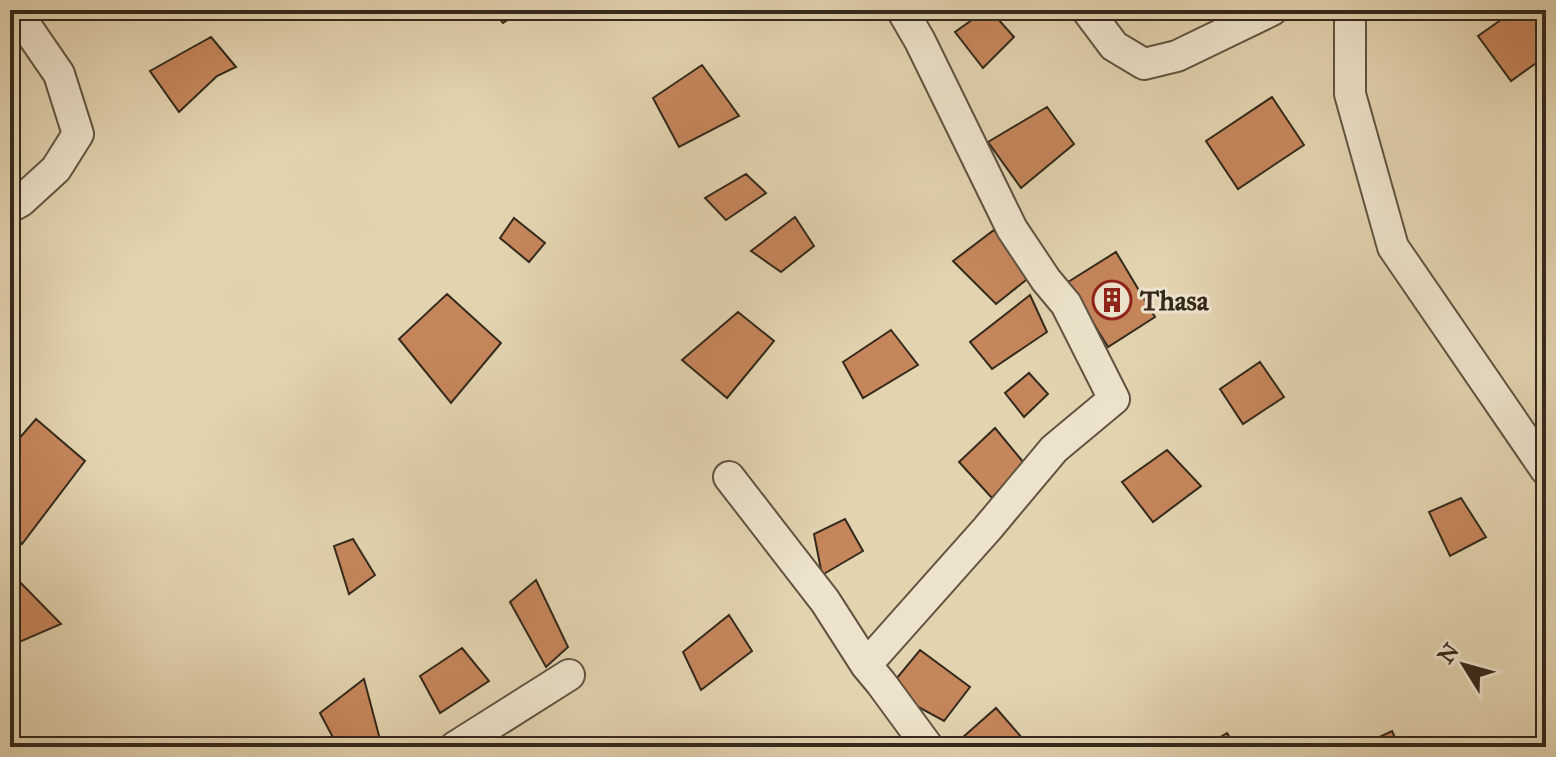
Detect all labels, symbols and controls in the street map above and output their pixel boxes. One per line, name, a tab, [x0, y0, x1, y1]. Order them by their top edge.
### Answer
building icon: Thasa	[1091, 279, 1133, 321]
place label: Thasa	[1140, 283, 1210, 318]
north arrow	[1424, 625, 1504, 705]
text: N	[1432, 637, 1465, 669]

